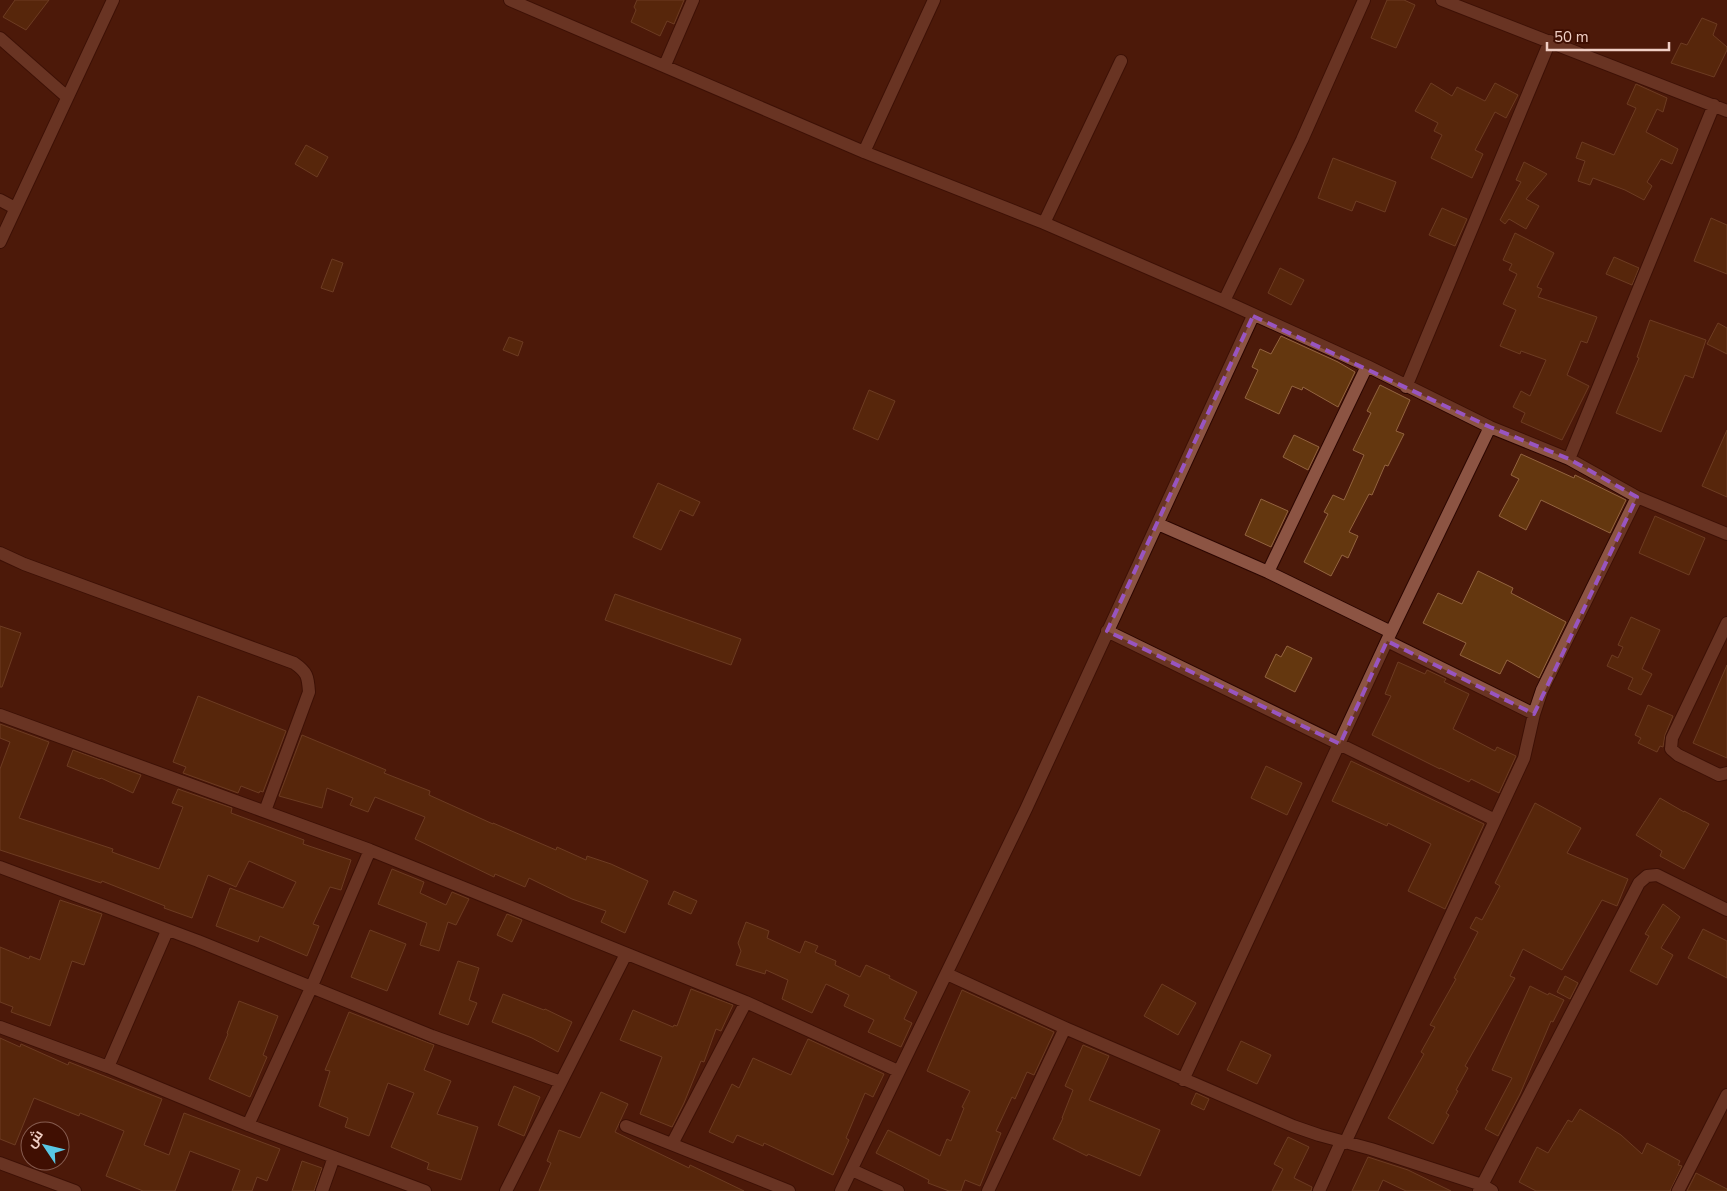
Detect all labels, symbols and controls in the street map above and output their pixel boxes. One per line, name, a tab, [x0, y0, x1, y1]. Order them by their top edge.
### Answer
scale bar	[1547, 20, 1670, 52]
text: 50 m	[1554, 27, 1589, 47]
north arrow	[20, 1121, 70, 1171]
text: ش	[22, 1126, 48, 1152]

